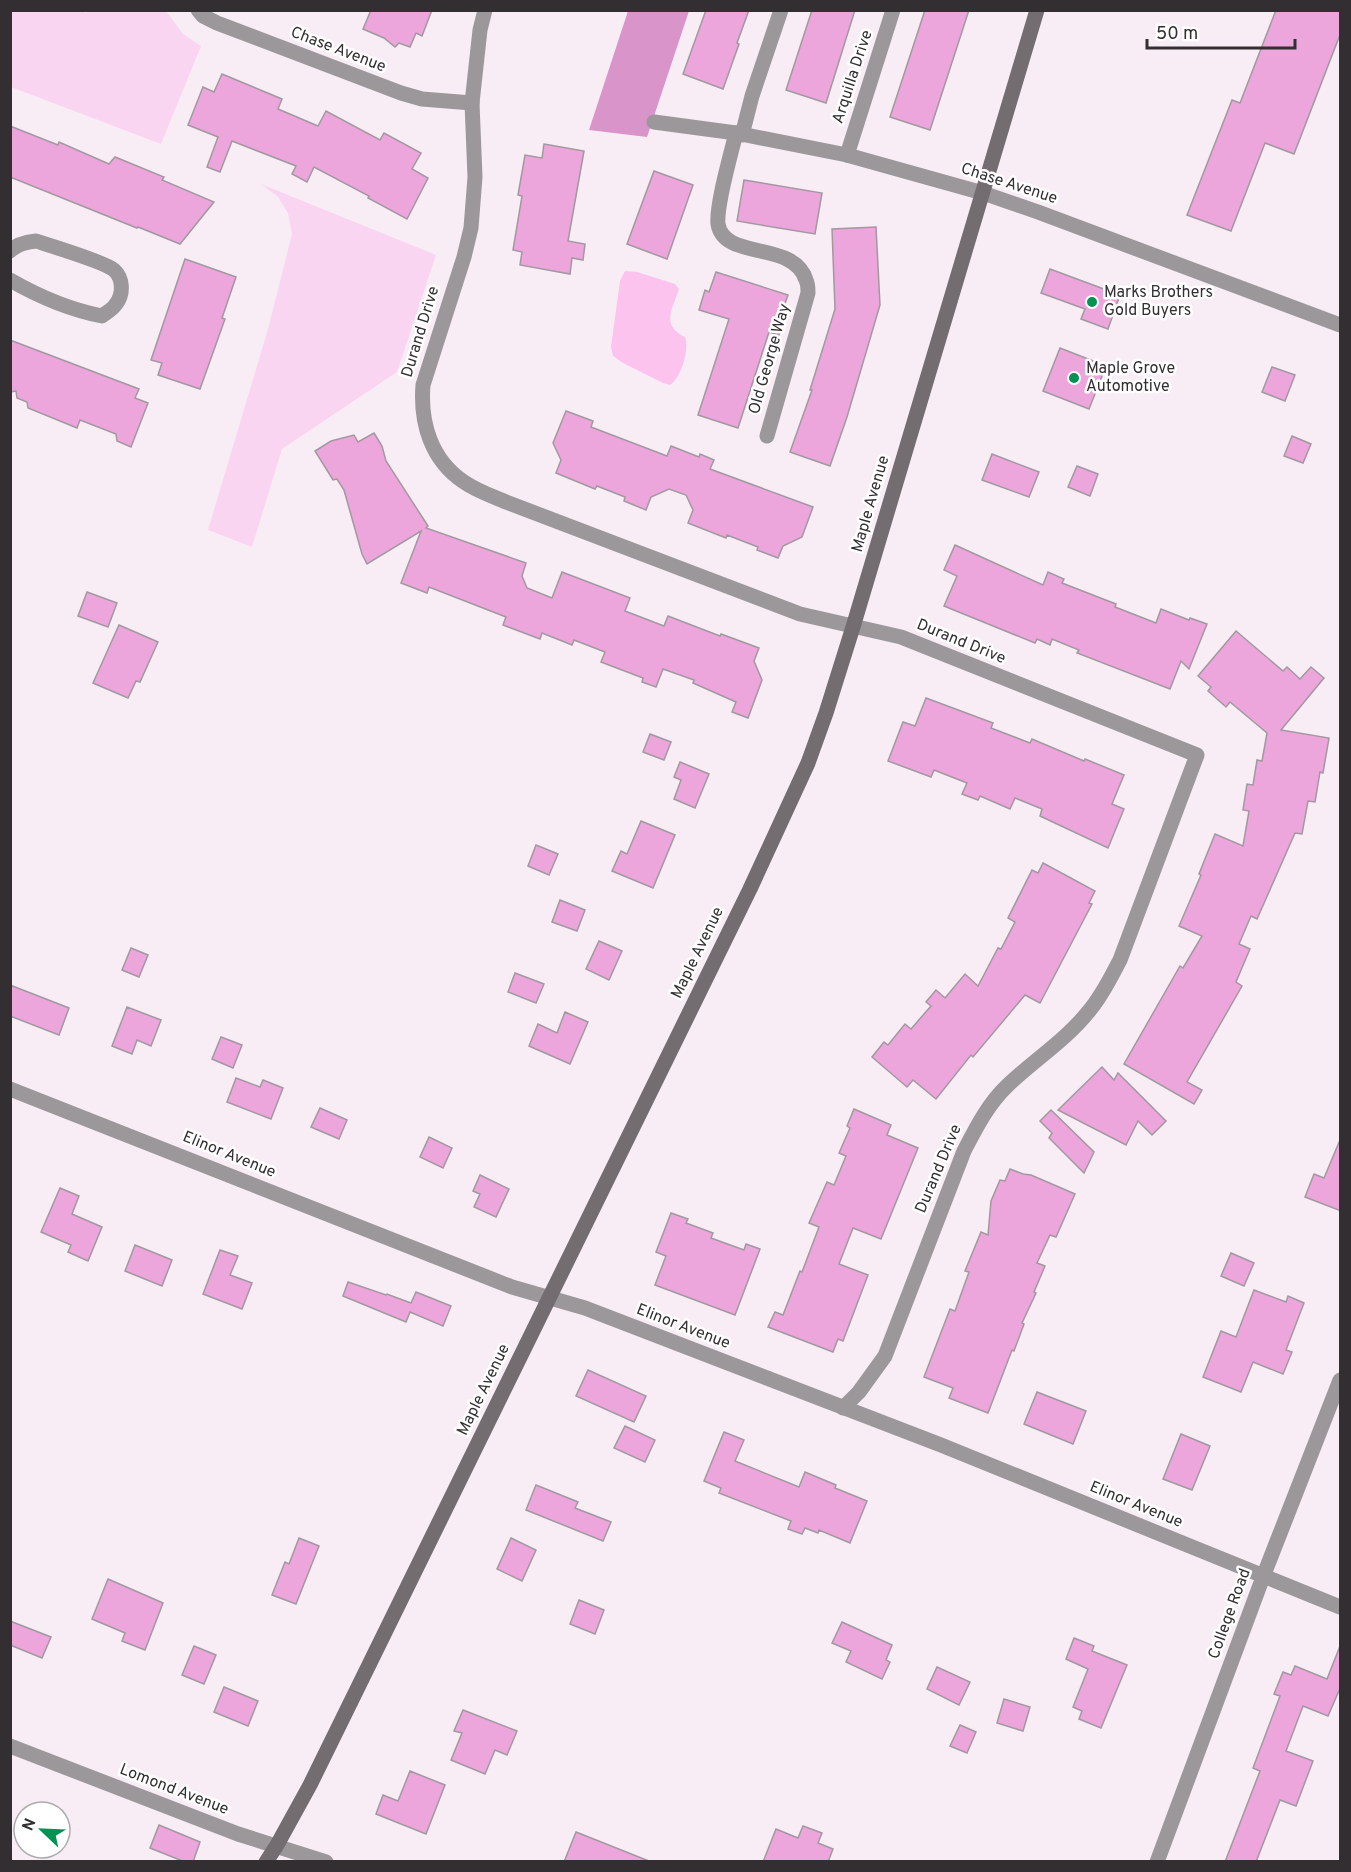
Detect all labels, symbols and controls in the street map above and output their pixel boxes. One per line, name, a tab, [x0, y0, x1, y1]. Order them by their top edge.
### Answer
scale bar	[1147, 12, 1296, 50]
street label: Chase Avenue	[288, 23, 388, 77]
text: 50 m	[1156, 23, 1198, 46]
street label: Arquilla Drive	[828, 28, 878, 126]
street label: Chase Avenue	[958, 159, 1060, 209]
place label: Marks Brothers Gold Buyers	[1104, 283, 1213, 321]
street label: Durand Drive	[398, 284, 444, 380]
marker: Marks Brothers Gold Buyers	[1085, 295, 1099, 309]
street label: Old George Way	[745, 301, 795, 417]
place label: Maple Grove Automotive	[1086, 359, 1175, 397]
marker: Maple Grove Automotive	[1067, 371, 1081, 385]
street label: Maple Avenue	[848, 453, 894, 555]
street label: Durand Drive	[913, 615, 1009, 669]
street label: Maple Avenue	[667, 904, 729, 1002]
street label: Durand Drive	[911, 1122, 967, 1216]
street label: Elinor Avenue	[179, 1127, 279, 1183]
street label: Elinor Avenue	[633, 1300, 733, 1354]
street label: Maple Avenue	[453, 1341, 515, 1439]
street label: Elinor Avenue	[1086, 1477, 1186, 1533]
street label: College Road	[1204, 1566, 1256, 1662]
street label: Lomond Avenue	[117, 1760, 231, 1820]
north arrow	[12, 1800, 72, 1860]
text: N	[19, 1816, 41, 1834]

